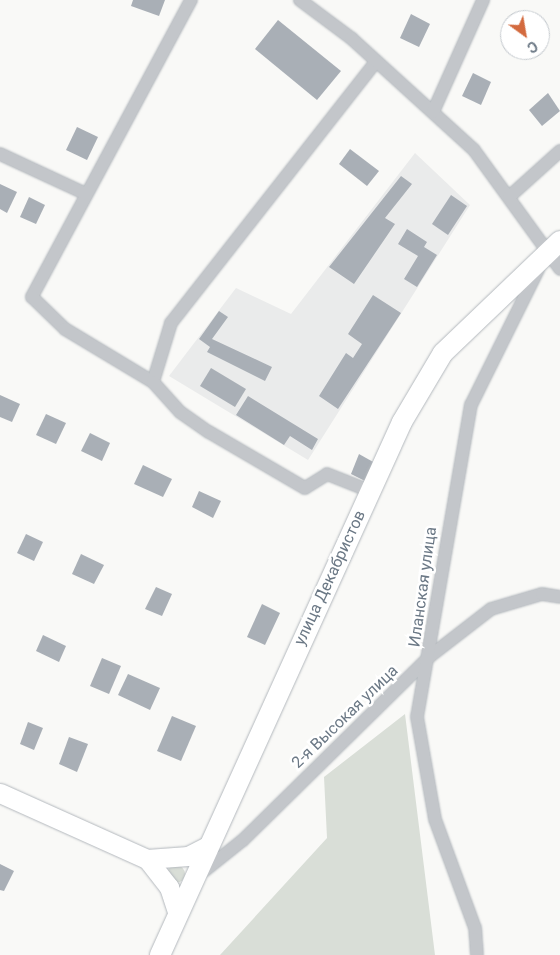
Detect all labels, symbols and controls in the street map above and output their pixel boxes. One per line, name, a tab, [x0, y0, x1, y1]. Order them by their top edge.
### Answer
north arrow	[500, 10, 550, 60]
text: С	[524, 38, 541, 56]
street label: улица Декабристов	[290, 507, 370, 649]
street label: Иланская улица	[405, 526, 441, 648]
street label: 2-я Высокая улица	[288, 661, 402, 773]

